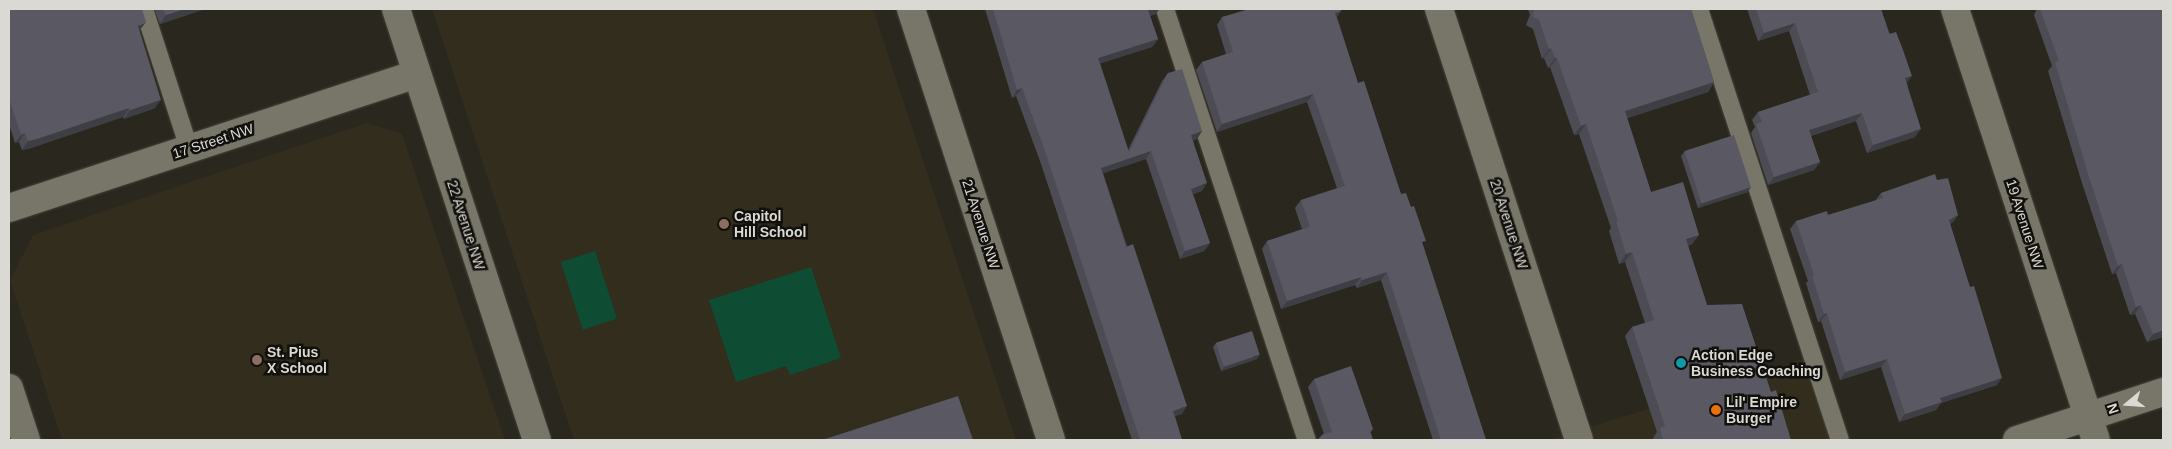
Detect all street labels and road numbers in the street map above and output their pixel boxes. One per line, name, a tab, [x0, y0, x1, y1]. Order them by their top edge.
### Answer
street label: 17 Street NW	[170, 120, 256, 162]
street label: 21 Avenue NW	[959, 177, 1003, 271]
street label: 20 Avenue NW	[1487, 177, 1531, 271]
street label: 19 Avenue NW	[2003, 177, 2047, 271]
street label: 22 Avenue NW	[444, 178, 488, 272]

